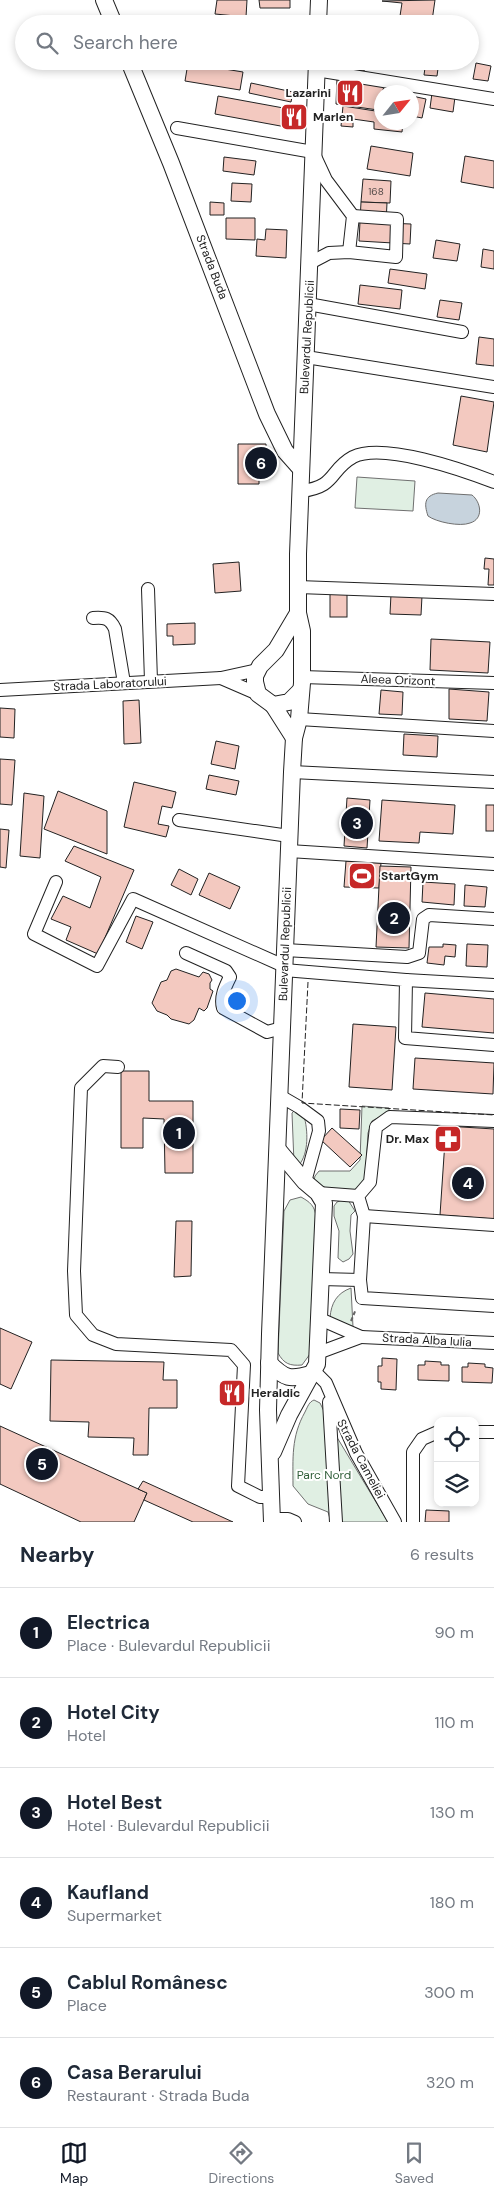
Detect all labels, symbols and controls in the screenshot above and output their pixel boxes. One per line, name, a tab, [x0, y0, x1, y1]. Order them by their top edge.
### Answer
search box	[15, 15, 479, 70]
icon: search	[33, 29, 61, 57]
text: Search here	[73, 30, 178, 55]
restaurant icon: Lazarini	[335, 78, 365, 108]
place label: Lazarini	[285, 85, 331, 101]
north arrow	[374, 85, 419, 130]
restaurant icon: Marlen	[279, 102, 309, 132]
place label: Marlen	[313, 109, 353, 125]
house number: 168	[368, 185, 384, 198]
street label: Strada Buda	[192, 232, 232, 302]
street label: Bulevardul Republicii	[296, 280, 318, 394]
pin: 6	[245, 444, 277, 482]
street label: Aleea Orizont	[360, 671, 436, 689]
street label: Strada Laboratorului	[53, 673, 167, 695]
pin: 3	[341, 804, 373, 842]
sports icon: StartGym	[347, 861, 377, 891]
place label: StartGym	[381, 868, 438, 884]
street label: Bulevardul Republicii	[275, 887, 295, 1001]
pin: 2	[378, 899, 410, 937]
your location	[224, 988, 250, 1014]
pin: 1	[163, 1114, 195, 1152]
pharmacy icon: Dr. Max	[433, 1124, 463, 1154]
place label: Dr. Max	[386, 1131, 429, 1147]
pin: 4	[452, 1164, 484, 1202]
street label: Strada Alba Iulia	[382, 1330, 472, 1350]
restaurant icon: Heraldic	[217, 1378, 247, 1408]
place label: Heraldic	[251, 1385, 300, 1401]
street label: Strada Cameliei	[333, 1416, 389, 1502]
map controls	[434, 1417, 479, 1507]
button: locate	[434, 1417, 479, 1462]
pin: 5	[26, 1445, 58, 1483]
button: layers	[434, 1462, 479, 1507]
park label: Parc Nord	[297, 1467, 351, 1483]
text: Nearby	[20, 1541, 94, 1569]
text: 6 results	[410, 1544, 474, 1565]
text: Electrica	[67, 1610, 150, 1635]
text: 1	[33, 1622, 39, 1643]
text: 90 m	[434, 1622, 474, 1643]
text: Place · Bulevardul Republicii	[67, 1635, 271, 1656]
text: Hotel City	[67, 1700, 160, 1725]
text: 2	[31, 1712, 41, 1733]
text: 110 m	[435, 1712, 474, 1733]
text: Hotel	[67, 1725, 106, 1746]
text: Hotel Best	[67, 1790, 162, 1815]
text: 3	[31, 1802, 41, 1823]
text: 130 m	[430, 1802, 474, 1823]
text: Hotel · Bulevardul Republicii	[67, 1815, 270, 1836]
text: Kaufland	[67, 1880, 149, 1905]
text: 4	[31, 1892, 41, 1913]
text: 180 m	[430, 1892, 474, 1913]
text: Supermarket	[67, 1905, 162, 1926]
text: Cablul Românesc	[67, 1970, 228, 1995]
text: 5	[31, 1982, 41, 2003]
text: 300 m	[424, 1982, 474, 2003]
text: Place	[67, 1995, 107, 2016]
text: Casa Berarului	[67, 2060, 202, 2085]
text: 6	[31, 2072, 41, 2093]
text: 320 m	[426, 2072, 474, 2093]
text: Restaurant · Strada Buda	[67, 2085, 249, 2106]
tab: Map	[60, 2139, 88, 2187]
tab: Directions	[209, 2139, 274, 2187]
tab: Saved	[395, 2139, 434, 2187]

